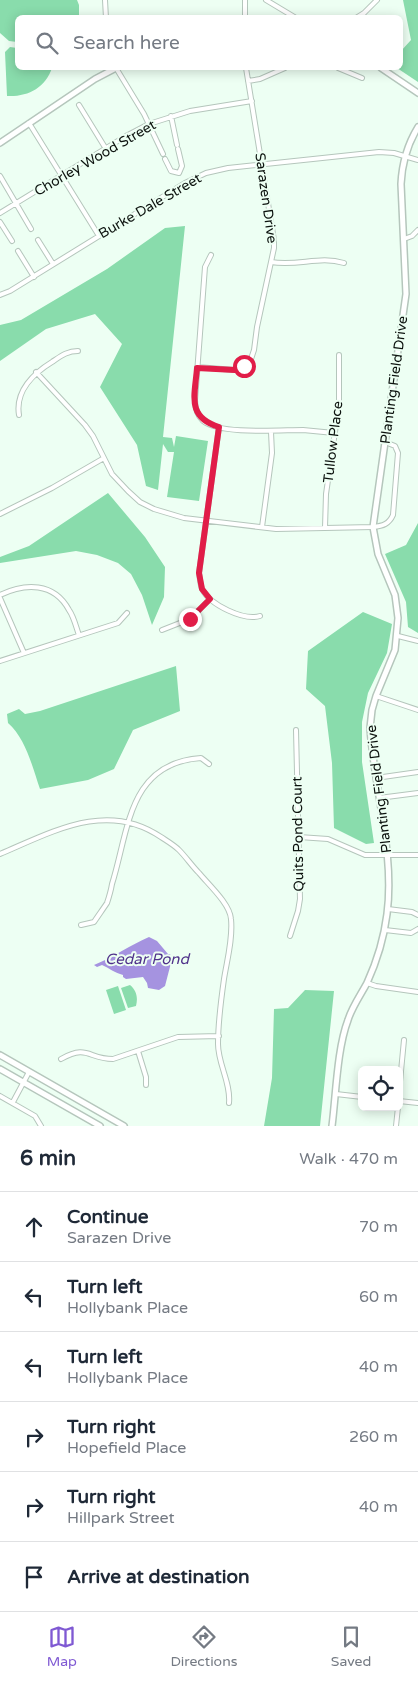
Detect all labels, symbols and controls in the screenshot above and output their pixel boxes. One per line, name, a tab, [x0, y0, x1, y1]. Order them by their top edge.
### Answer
search box	[15, 15, 403, 70]
icon: search	[33, 29, 61, 57]
text: Search here	[73, 32, 180, 54]
street label: Chorley Wood Street	[31, 116, 159, 200]
street label: Sarazen Drive	[251, 152, 281, 244]
street label: Burke Dale Street	[96, 169, 205, 242]
street label: Planting Field Drive	[377, 315, 411, 445]
route start	[233, 355, 256, 378]
street label: Tullow Place	[320, 400, 346, 484]
route end	[179, 608, 202, 631]
street label: Planting Field Drive	[363, 724, 395, 854]
street label: Quits Pond Court	[288, 776, 308, 892]
water label: Cedar Pond	[105, 950, 190, 968]
map controls	[358, 1066, 403, 1111]
button: locate	[358, 1066, 403, 1111]
text: 6 min	[20, 1146, 76, 1171]
text: Walk · 470 m	[299, 1149, 398, 1169]
text: Continue	[67, 1206, 149, 1228]
icon: ahead	[20, 1213, 48, 1241]
text: 70 m	[359, 1217, 398, 1237]
text: Sarazen Drive	[67, 1228, 171, 1248]
text: Turn left	[67, 1276, 143, 1298]
icon: left	[20, 1283, 48, 1311]
text: 60 m	[359, 1287, 398, 1307]
text: Hollybank Place	[67, 1298, 188, 1318]
text: Turn left	[67, 1346, 143, 1368]
icon: left	[20, 1353, 48, 1381]
text: 40 m	[359, 1357, 398, 1377]
text: Hollybank Place	[67, 1368, 188, 1388]
text: Turn right	[67, 1416, 155, 1438]
icon: right	[20, 1423, 48, 1451]
text: 260 m	[349, 1427, 398, 1447]
text: Hopefield Place	[67, 1438, 186, 1458]
text: Turn right	[67, 1486, 155, 1508]
icon: right	[20, 1493, 48, 1521]
text: 40 m	[359, 1497, 398, 1517]
text: Hillpark Street	[67, 1508, 175, 1528]
icon: arrive	[20, 1563, 48, 1591]
text: Arrive at destination	[67, 1566, 250, 1588]
tab: Map	[47, 1623, 77, 1670]
tab: Directions	[170, 1623, 237, 1670]
tab: Saved	[331, 1623, 371, 1670]

